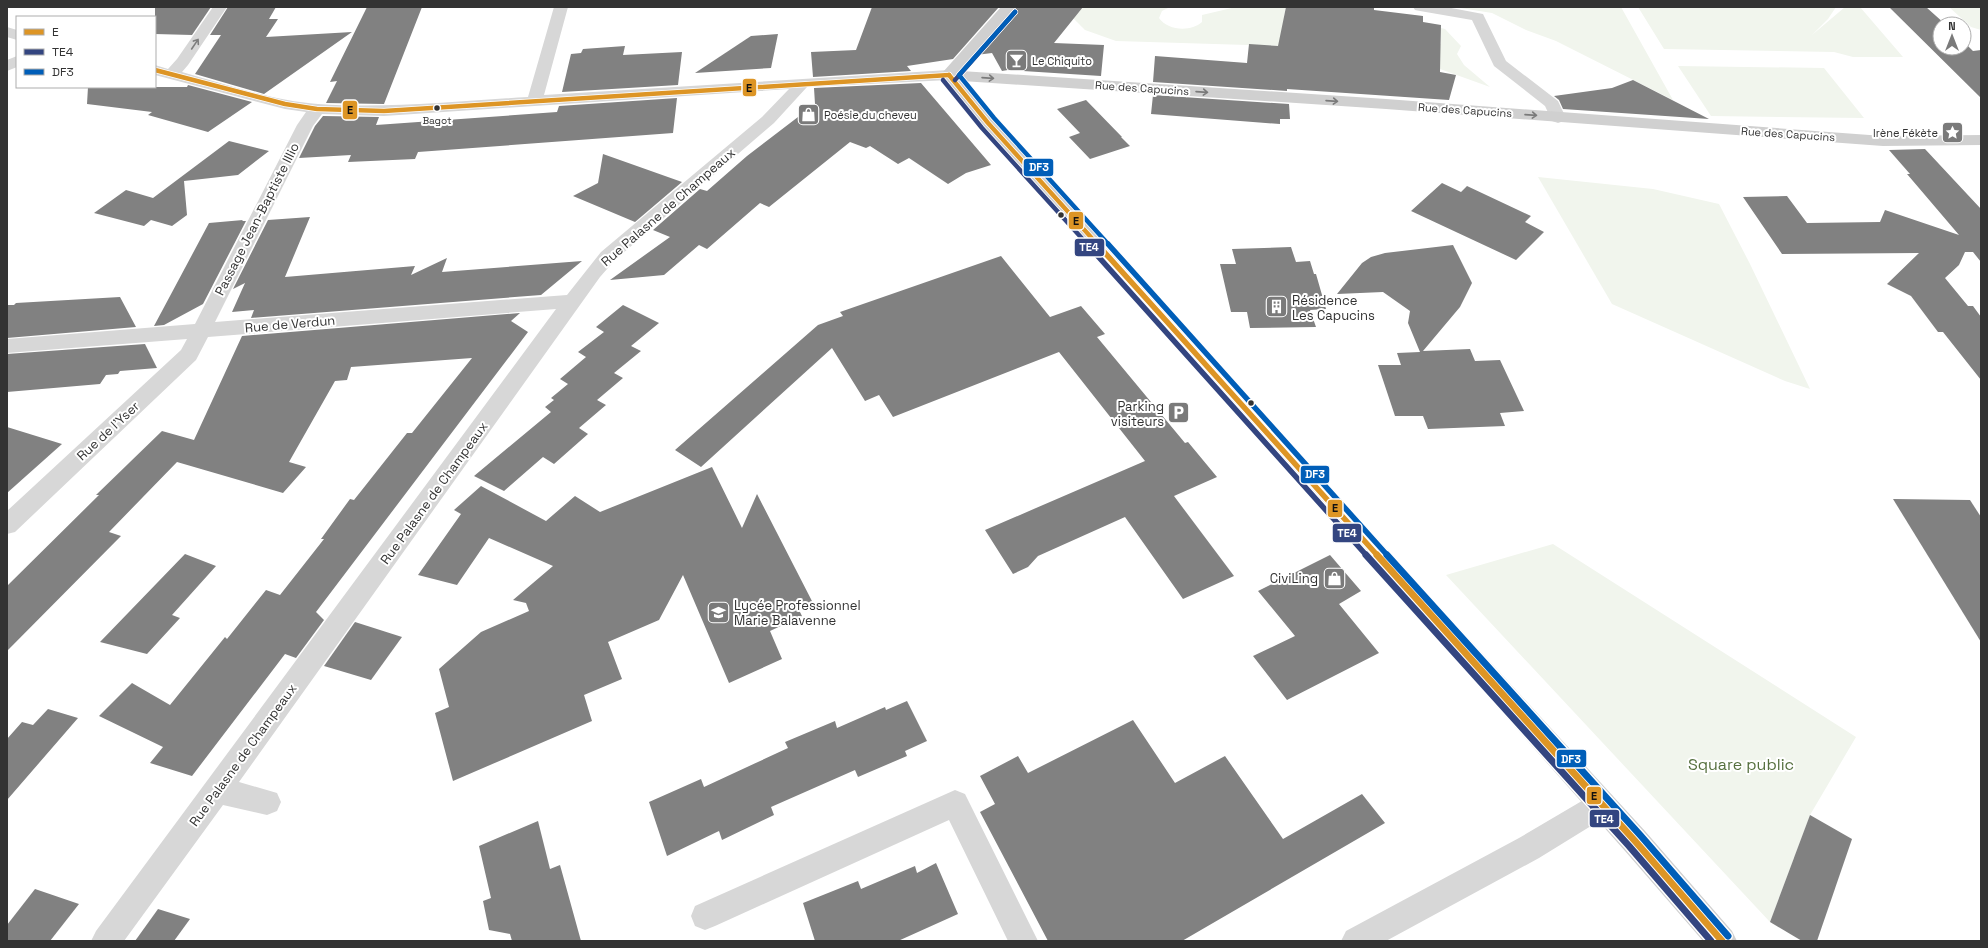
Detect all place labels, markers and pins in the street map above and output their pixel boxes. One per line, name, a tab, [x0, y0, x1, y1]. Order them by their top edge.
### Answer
bar icon: Le Chiquito	[1004, 48, 1030, 74]
place label: Le Chiquito	[1032, 54, 1092, 68]
shop icon: Poésie du cheveu	[796, 102, 822, 128]
marker: Bagot	[432, 103, 442, 113]
place label: Poésie du cheveu	[824, 108, 917, 122]
place label: Bagot	[422, 114, 452, 127]
place icon: Irène Fékète	[1940, 120, 1966, 146]
place label: Irène Fékète	[1873, 126, 1938, 140]
unlabelled marker	[1056, 210, 1066, 220]
place label: Résidence Les Capucins	[1292, 292, 1375, 324]
building icon: Résidence Les Capucins	[1264, 294, 1290, 320]
place label: Parking visiteurs	[1111, 398, 1164, 430]
unlabelled marker	[1246, 398, 1256, 408]
parking icon: Parking visiteurs	[1166, 400, 1192, 426]
shop icon: CiviLing	[1321, 565, 1347, 591]
place label: CiviLing	[1270, 570, 1318, 587]
place label: Lycée Professionnel Marie Balavenne	[734, 597, 861, 629]
school or university icon: Lycée Professionnel Marie Balavenne	[706, 599, 732, 625]

